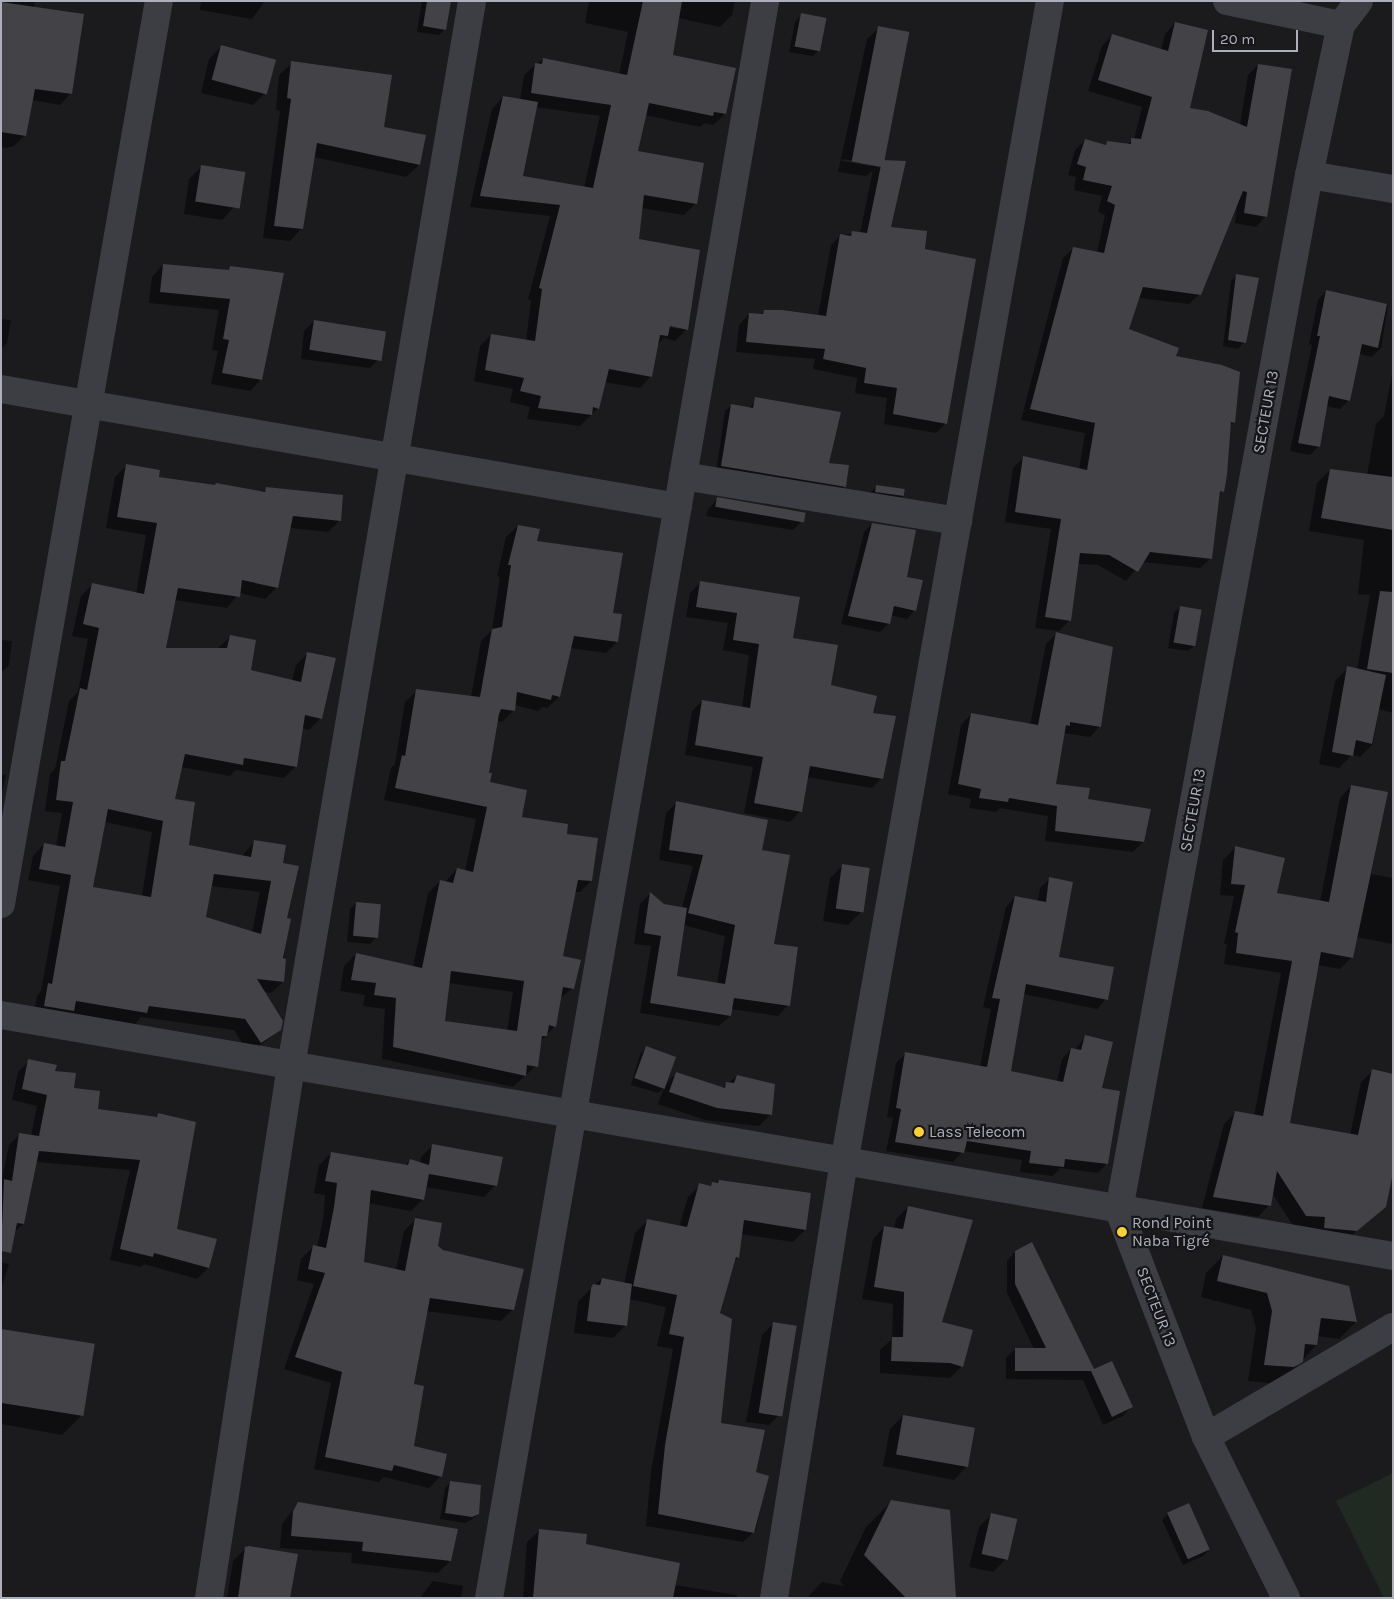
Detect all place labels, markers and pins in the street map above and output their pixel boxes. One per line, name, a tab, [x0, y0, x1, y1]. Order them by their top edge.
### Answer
place label: Lass Telecom	[929, 1122, 1026, 1142]
marker: Lass Telecom	[913, 1126, 925, 1138]
place label: Rond Point Naba Tigré	[1132, 1213, 1212, 1251]
marker: Rond Point Naba Tigré	[1116, 1226, 1128, 1238]

